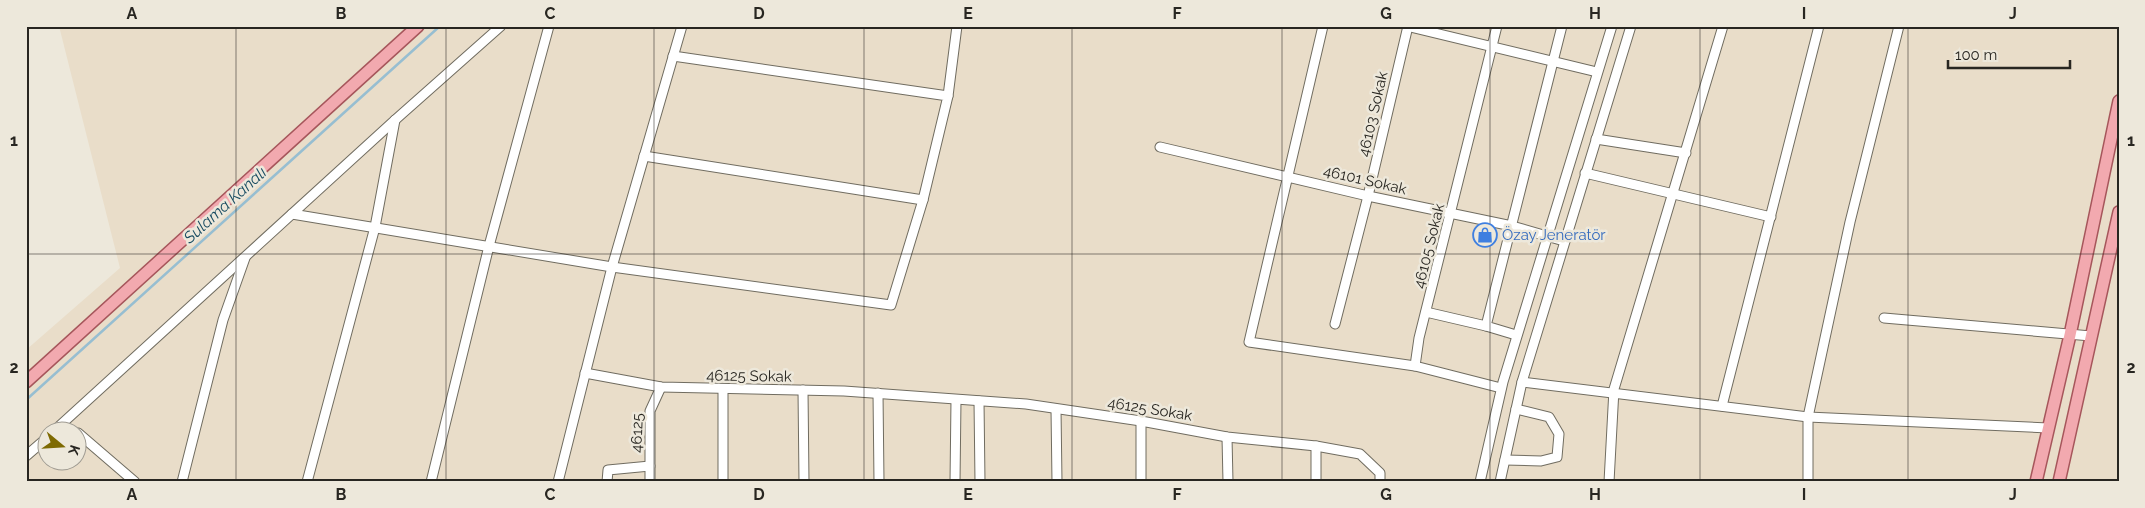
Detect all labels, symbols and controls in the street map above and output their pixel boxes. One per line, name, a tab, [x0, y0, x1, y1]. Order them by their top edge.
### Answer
text: A	[127, 4, 138, 23]
text: B	[336, 4, 347, 23]
text: C	[545, 4, 556, 23]
text: D	[753, 4, 765, 23]
text: E	[963, 4, 973, 23]
text: F	[1172, 4, 1182, 23]
text: G	[1380, 4, 1392, 23]
text: H	[1589, 4, 1601, 23]
text: I	[1802, 4, 1806, 23]
text: J	[2009, 4, 2017, 23]
scale bar	[1948, 38, 2070, 70]
text: 100 m	[1955, 46, 1997, 64]
street label: 46103 Sokak	[1354, 70, 1392, 158]
text: 1	[10, 131, 18, 150]
text: 1	[2127, 131, 2135, 150]
street label: 46101 Sokak	[1321, 162, 1409, 198]
water label: Sulama Kanalı	[179, 163, 270, 248]
street label: 46105 Sokak	[1410, 202, 1448, 290]
shop icon: Özay Jeneratör	[1472, 222, 1498, 248]
place label: Özay Jeneratör	[1502, 225, 1606, 244]
text: 2	[9, 358, 19, 377]
text: 2	[2126, 358, 2136, 377]
street label: 46125 Sokak	[706, 366, 792, 386]
street label: 46125 Sokak	[1106, 393, 1194, 425]
street label: 46125	[627, 413, 647, 453]
north arrow	[38, 420, 88, 470]
text: K	[65, 443, 83, 458]
text: A	[127, 485, 138, 504]
text: B	[336, 485, 347, 504]
text: C	[545, 485, 556, 504]
text: D	[753, 485, 765, 504]
text: E	[963, 485, 973, 504]
text: F	[1172, 485, 1182, 504]
text: G	[1380, 485, 1392, 504]
text: H	[1589, 485, 1601, 504]
text: I	[1802, 485, 1806, 504]
text: J	[2009, 485, 2017, 504]

